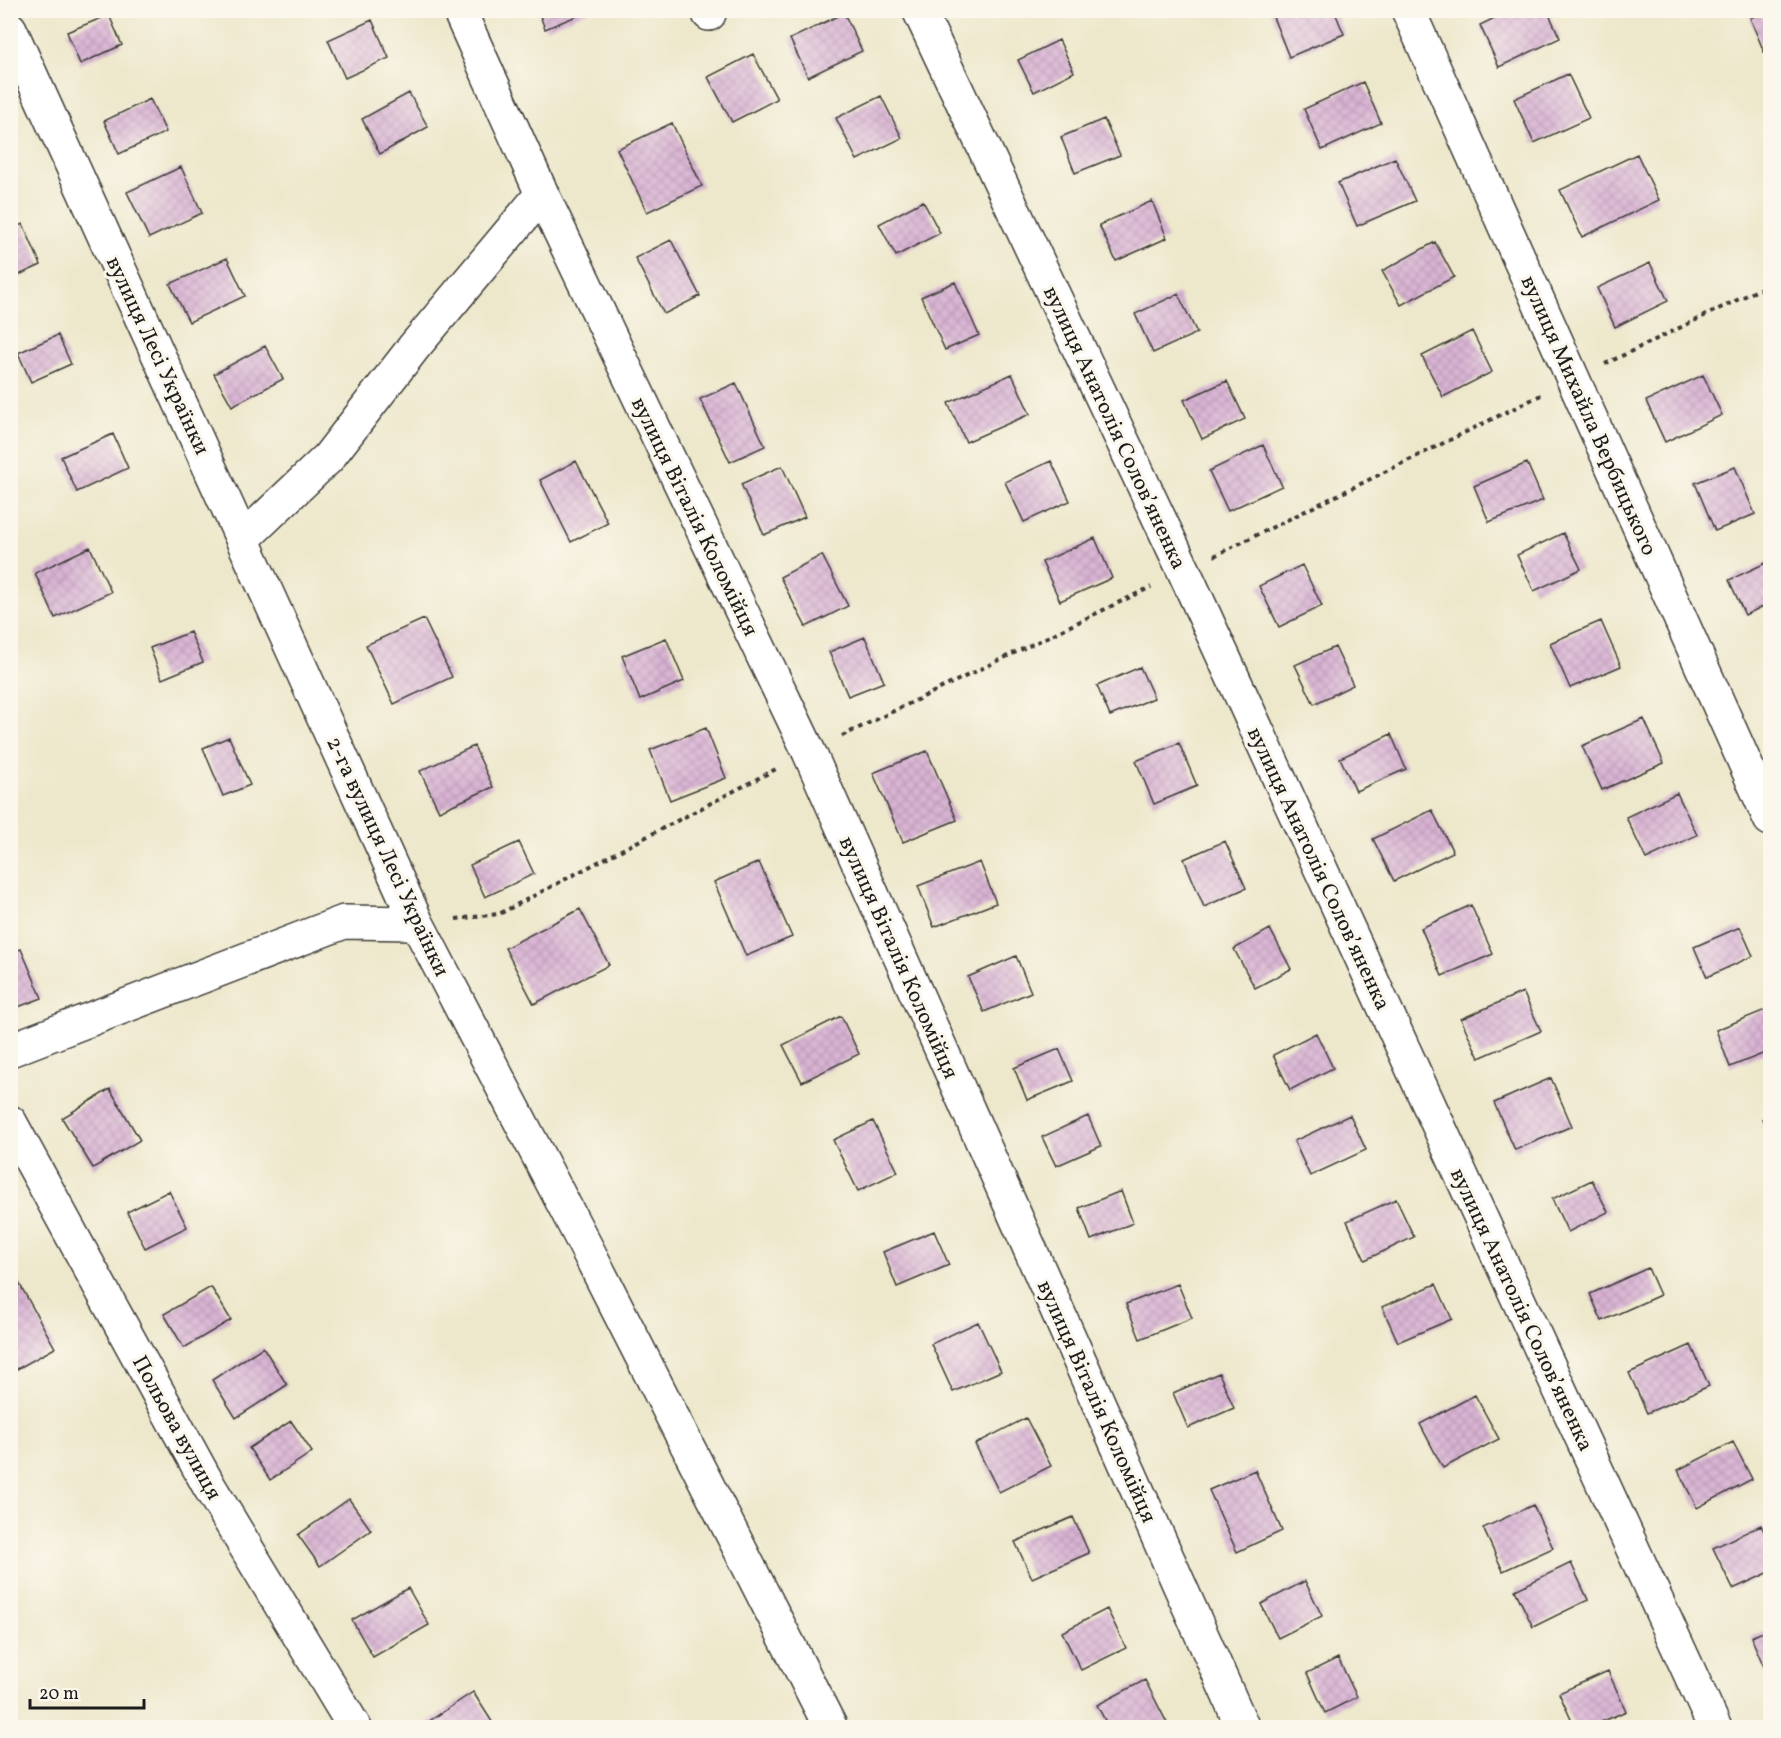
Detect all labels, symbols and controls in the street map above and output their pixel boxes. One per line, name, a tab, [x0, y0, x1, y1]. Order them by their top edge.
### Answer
street label: вулиця Лесі Українки	[97, 252, 216, 460]
street label: вулиця Михайла Вербицького	[1512, 271, 1664, 561]
street label: вулиця Анатолія Соловʼяненка	[1034, 281, 1193, 575]
street label: вулиця Віталія Коломійця	[622, 392, 765, 642]
street label: вулиця Анатолія Соловʼяненка	[1238, 722, 1397, 1016]
street label: 2-га вулиця Лесі Українки	[317, 732, 456, 982]
street label: вулиця Віталія Коломійця	[830, 832, 965, 1084]
street label: вулиця Анатолія Соловʼяненка	[1441, 1163, 1600, 1457]
street label: вулиця Віталія Коломійця	[1028, 1276, 1163, 1528]
street label: Польова вулиця	[123, 1350, 228, 1506]
scale bar	[30, 1672, 144, 1710]
text: 20 m	[39, 1682, 79, 1707]

